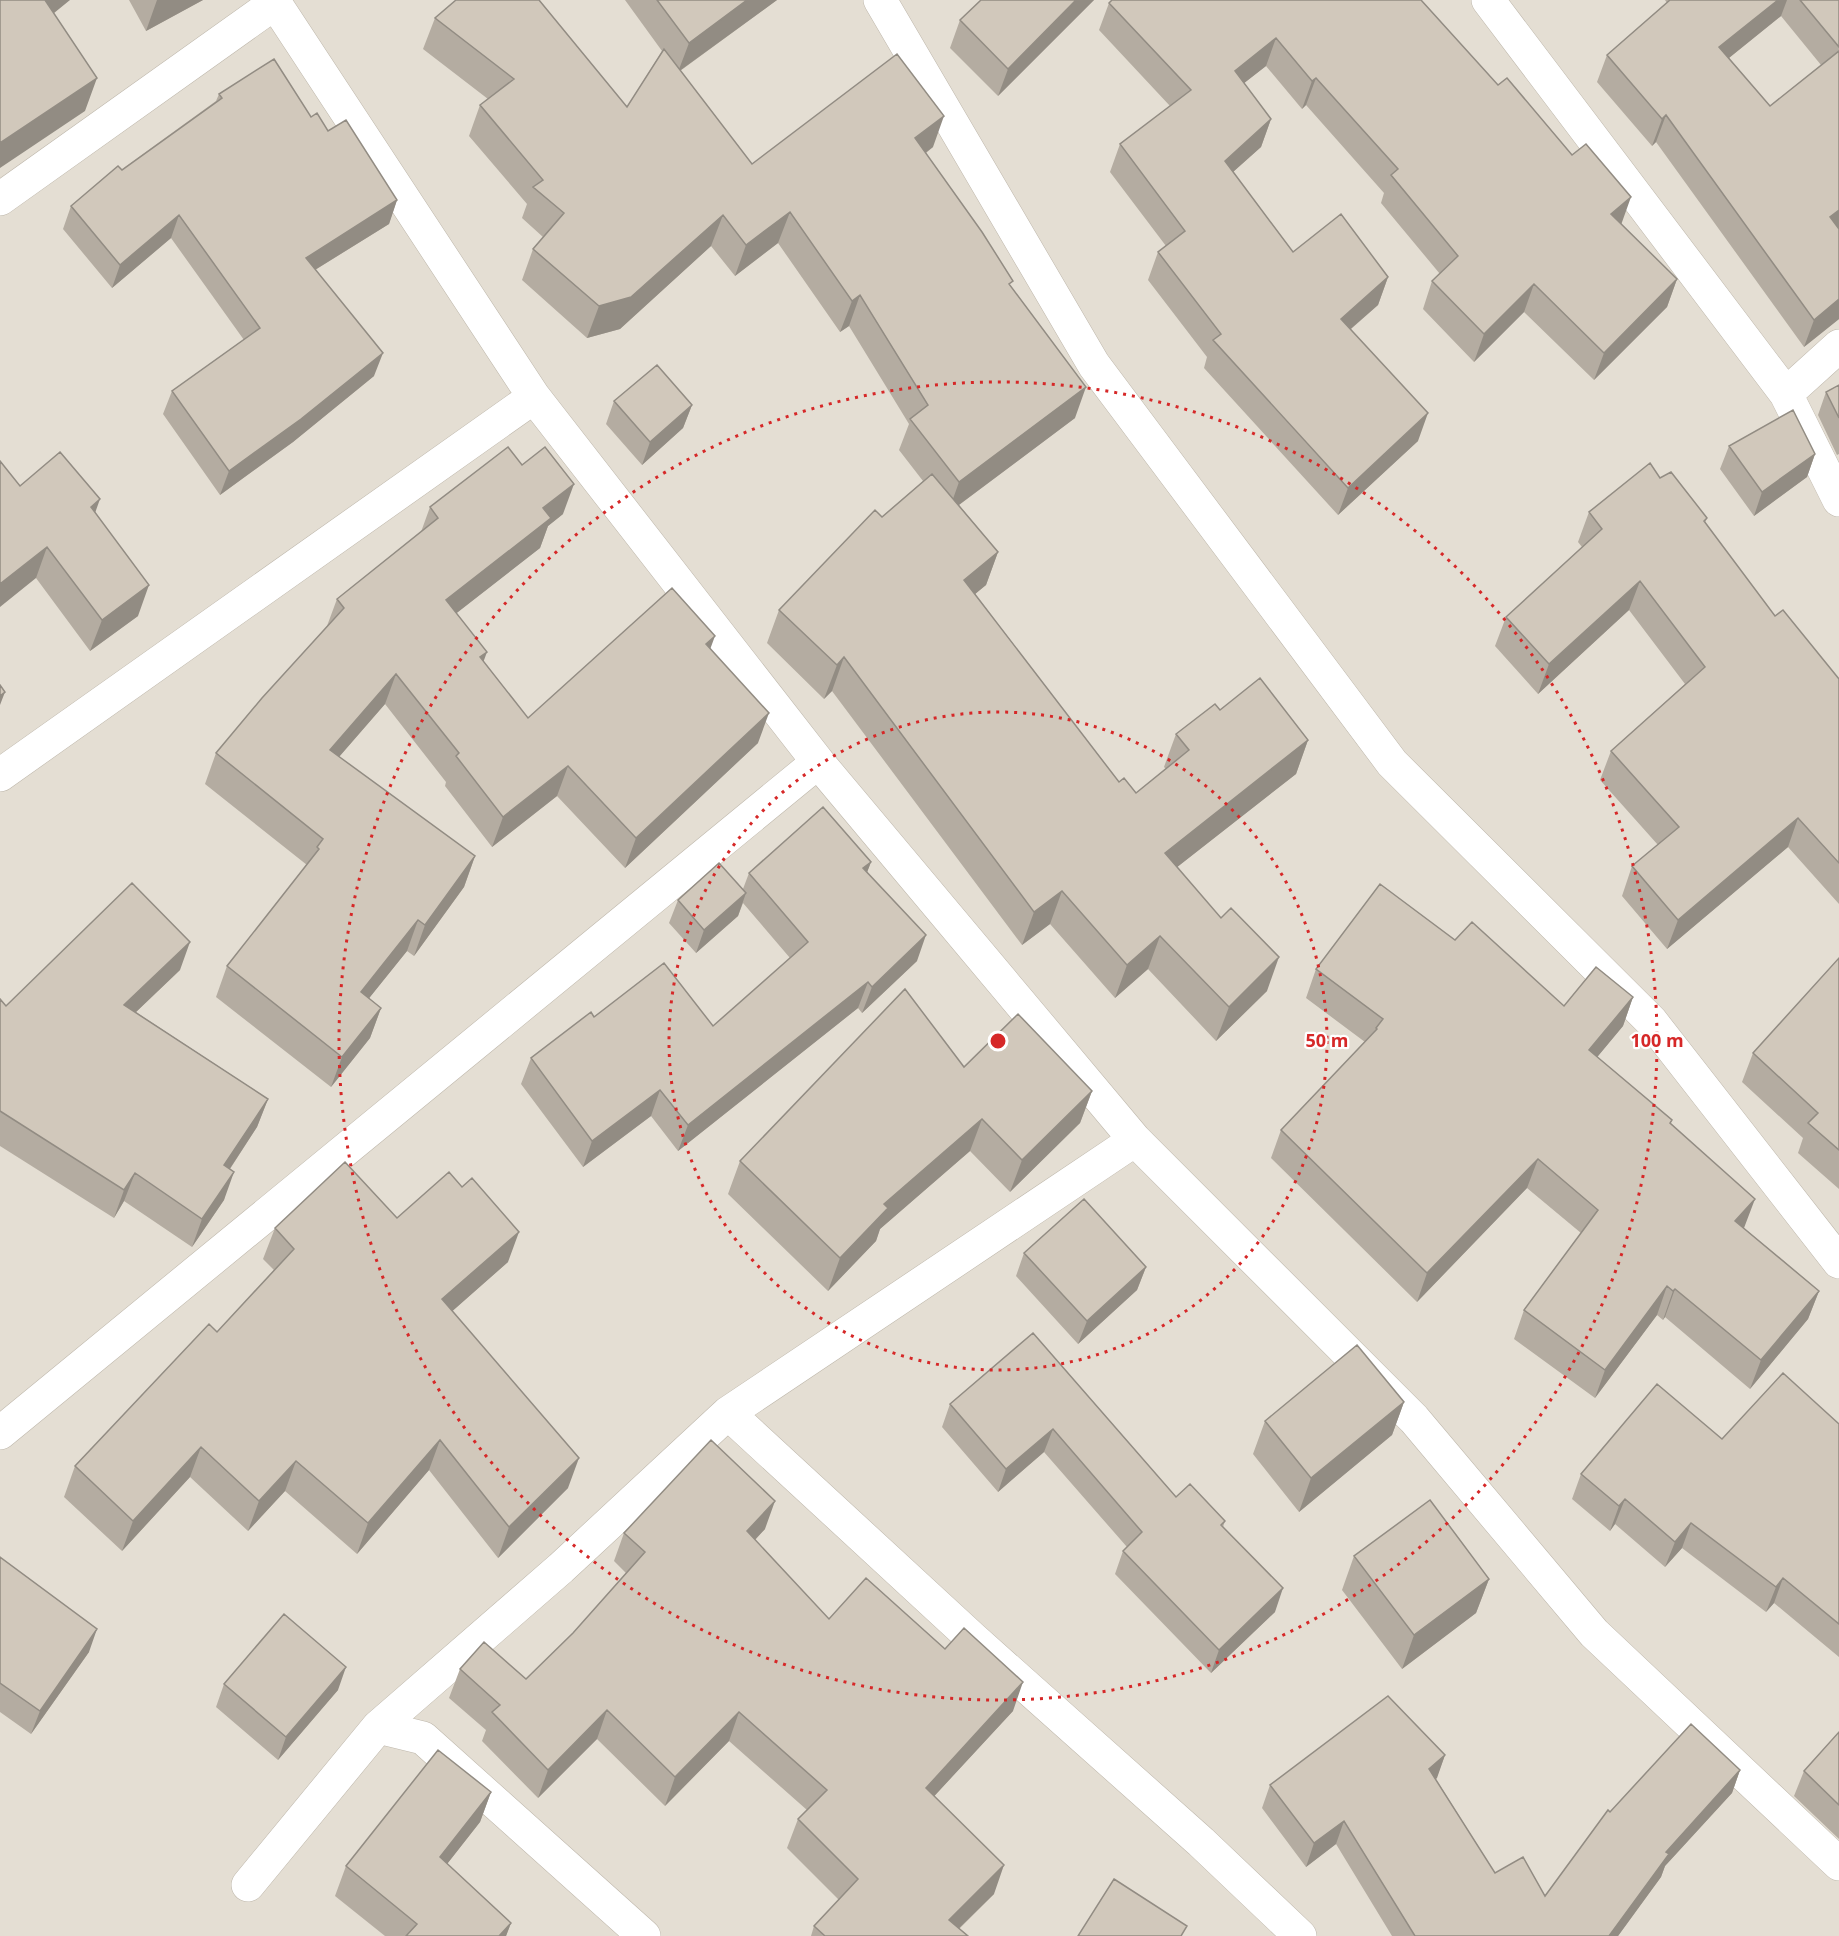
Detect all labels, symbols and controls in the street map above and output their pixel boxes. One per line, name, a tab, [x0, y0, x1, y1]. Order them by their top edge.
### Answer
text: 50 m	[1306, 1028, 1348, 1052]
text: 100 m	[1630, 1028, 1684, 1052]
centre of rings	[988, 1031, 1008, 1051]

